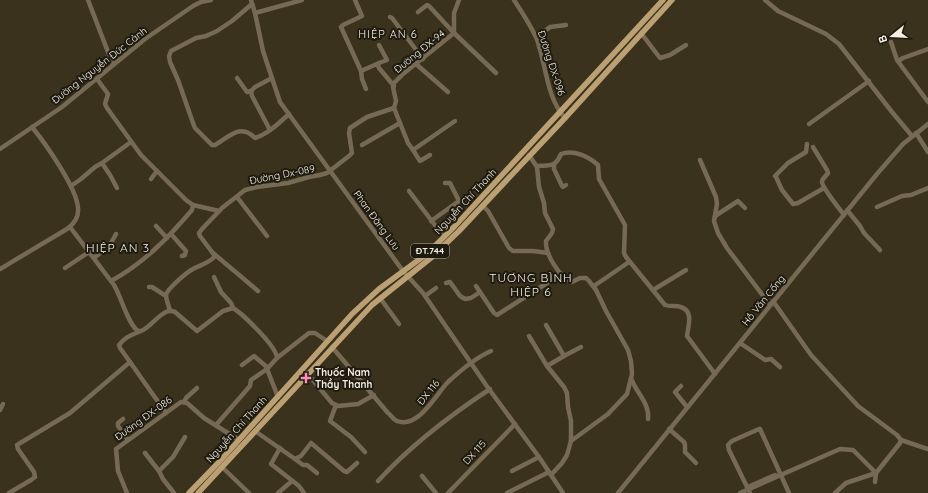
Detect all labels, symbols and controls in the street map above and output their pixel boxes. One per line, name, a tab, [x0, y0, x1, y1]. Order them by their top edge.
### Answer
north arrow	[872, 16, 912, 56]
street label: Đường Nguyễn Đức Cảnh	[49, 24, 150, 107]
district label: HIỆP AN 6	[358, 27, 418, 41]
street label: Đường ĐX-94	[391, 27, 447, 76]
street label: Đường ĐX-096	[535, 29, 568, 98]
text: B	[875, 33, 890, 45]
street label: Đường Dx-089	[248, 162, 316, 187]
street label: Nguyễn Chí Thanh	[432, 166, 499, 237]
street label: Phan Đăng Lưu	[350, 188, 403, 253]
district label: HIỆP AN 3	[86, 240, 150, 255]
road number: ĐT.744	[411, 244, 449, 258]
district label: TƯƠNG BÌNH HIỆP 6	[489, 270, 573, 299]
street label: Hồ Văn Cống	[739, 272, 788, 328]
place label: Thuốc Nam Thầy Thanh	[315, 366, 372, 391]
marker: Thuốc Nam Thầy Thanh	[300, 372, 312, 384]
street label: ĐX 116	[414, 377, 443, 408]
street label: Đường ĐX-086	[112, 393, 175, 444]
street label: Nguyễn Chí Thanh	[203, 393, 270, 465]
street label: DX 115	[460, 437, 489, 467]

